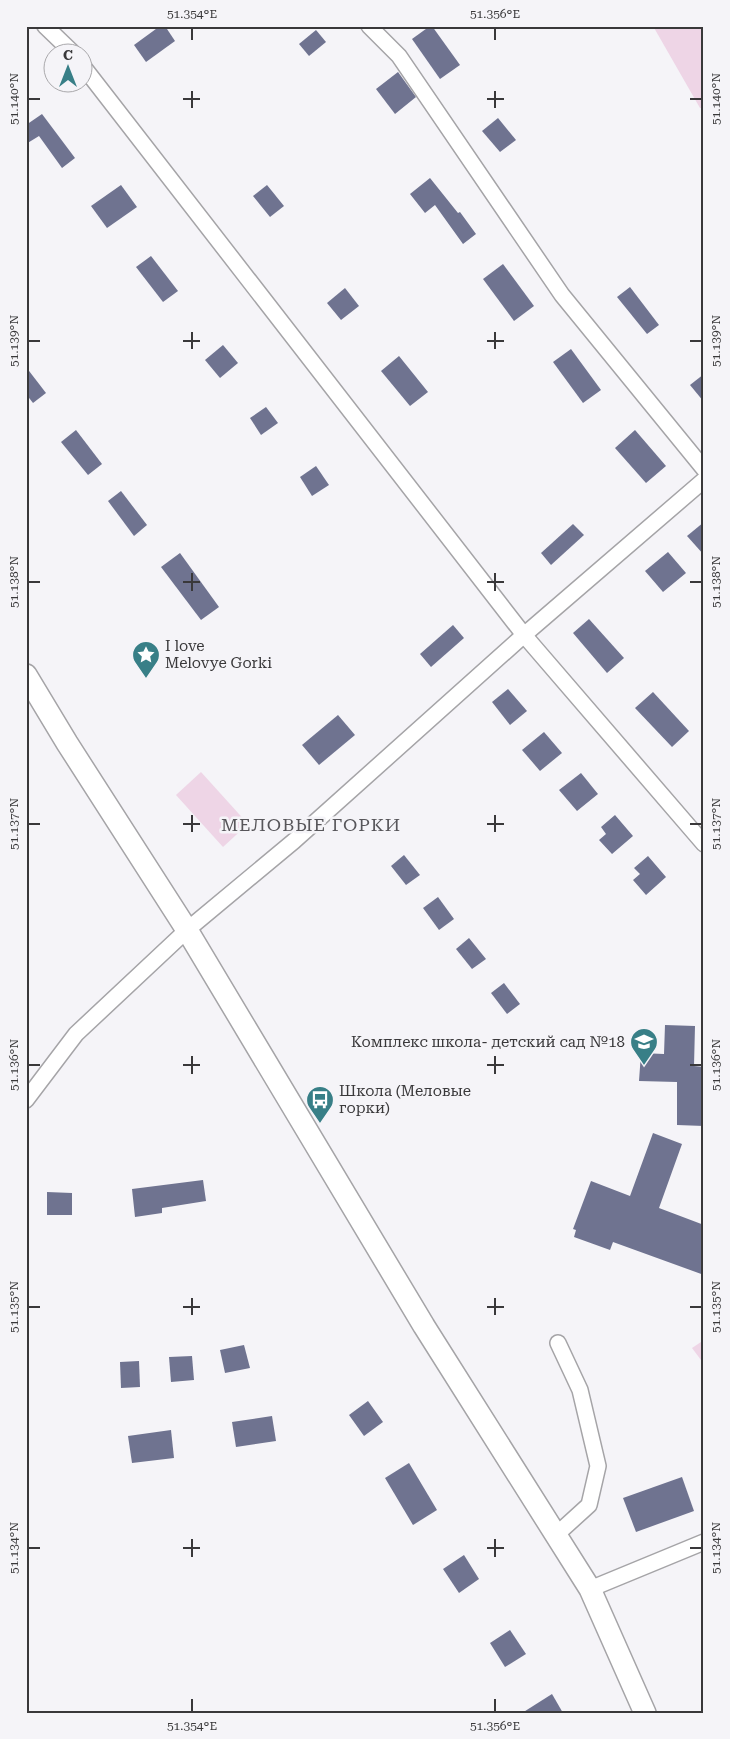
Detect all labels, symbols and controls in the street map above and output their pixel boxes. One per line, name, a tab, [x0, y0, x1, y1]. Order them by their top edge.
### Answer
text: 51.354°E	[167, 7, 217, 21]
text: 51.356°E	[470, 7, 520, 21]
north arrow	[42, 42, 92, 92]
text: С	[63, 47, 73, 63]
text: 51.140°N	[7, 73, 21, 125]
text: 51.140°N	[709, 73, 723, 125]
text: 51.139°N	[7, 315, 21, 367]
text: 51.139°N	[709, 315, 723, 367]
text: 51.138°N	[7, 556, 21, 608]
text: 51.138°N	[709, 556, 723, 608]
place label: I love Melovye Gorki	[165, 637, 272, 672]
place icon: I love Melovye Gorki	[131, 640, 161, 679]
text: 51.137°N	[7, 798, 21, 850]
text: 51.137°N	[709, 798, 723, 850]
district label: МЕЛОВЫЕ ГОРКИ	[221, 814, 401, 835]
school or university icon: Комплекс школа- детский сад №18	[629, 1027, 659, 1066]
place label: Комплекс школа- детский сад №18	[351, 1033, 625, 1051]
text: 51.136°N	[7, 1039, 21, 1091]
text: 51.136°N	[709, 1039, 723, 1091]
place label: Школа (Меловые горки)	[339, 1082, 471, 1117]
bus stop icon: Школа (Меловые горки)	[305, 1085, 335, 1124]
text: 51.135°N	[7, 1281, 21, 1333]
text: 51.135°N	[709, 1281, 723, 1333]
text: 51.134°N	[7, 1522, 21, 1574]
text: 51.134°N	[709, 1522, 723, 1574]
text: 51.354°E	[167, 1719, 217, 1733]
text: 51.356°E	[470, 1719, 520, 1733]

